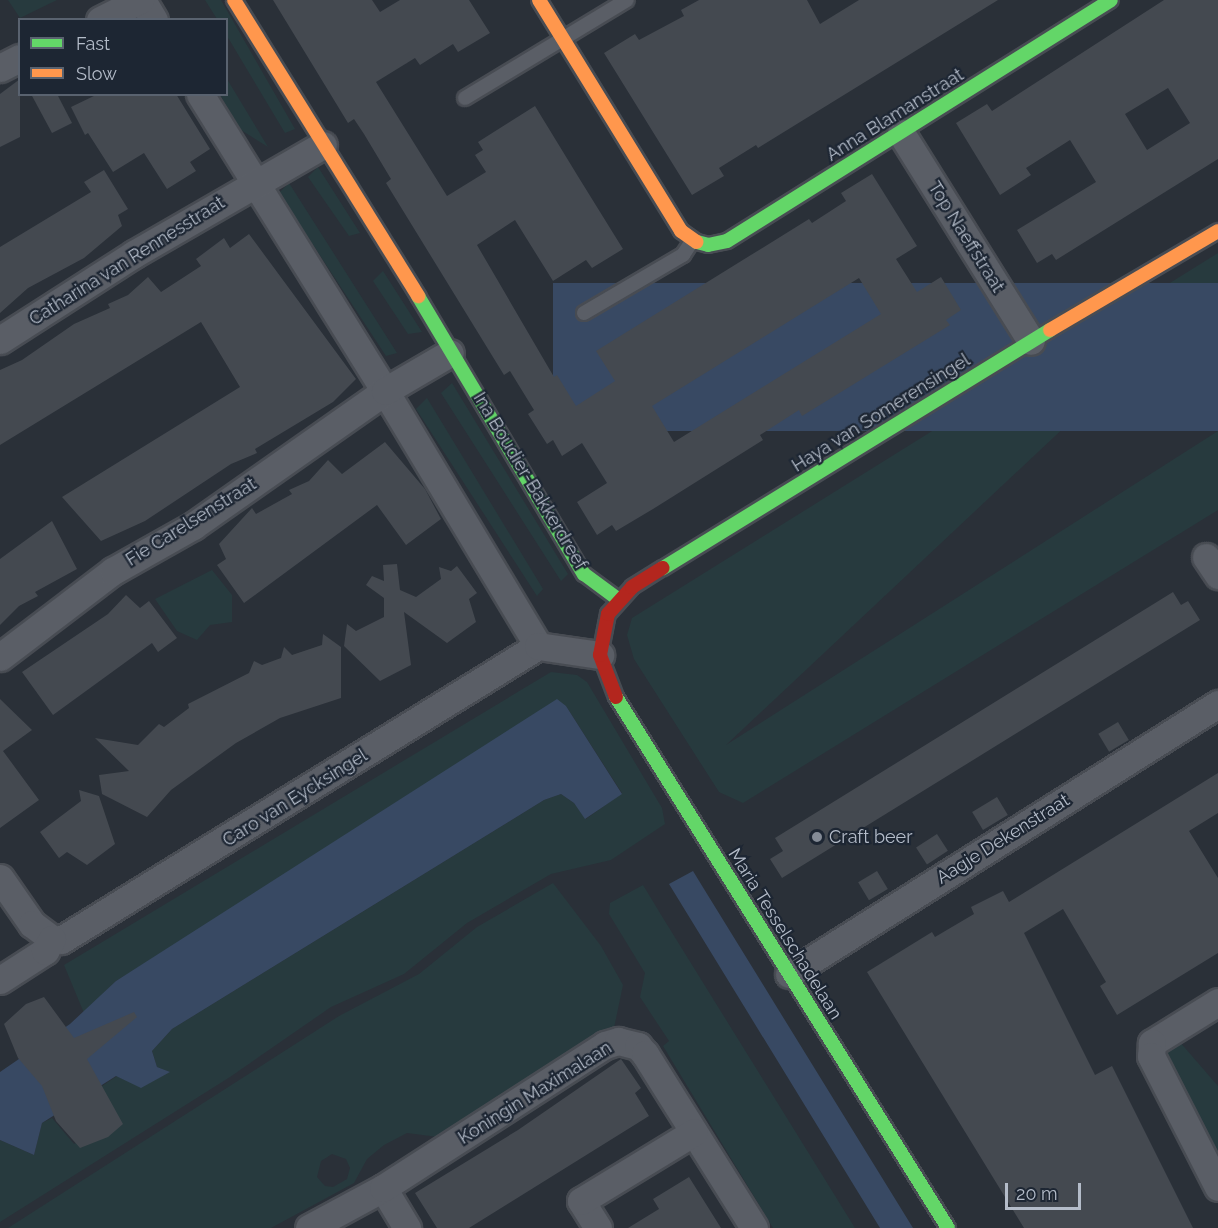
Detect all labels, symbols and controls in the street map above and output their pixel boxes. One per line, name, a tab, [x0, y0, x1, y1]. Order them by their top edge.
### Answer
legend	[18, 18, 228, 96]
text: Fast	[76, 33, 110, 54]
text: Slow	[76, 63, 117, 84]
street label: Anna Blamanstraat	[822, 64, 968, 166]
street label: Top Naeffstraat	[923, 178, 1009, 296]
street label: Catharina van Rennesstraat	[25, 192, 229, 330]
street label: Haya van Somerensingel	[788, 349, 974, 477]
street label: Ina Boudier-Bakkerdreef	[468, 388, 592, 574]
street label: Fie Carelsenstraat	[122, 473, 260, 571]
street label: Caro van Eycksingel	[219, 745, 371, 851]
street label: Aagje Dekenstraat	[933, 789, 1073, 889]
place label: Craft beer	[829, 826, 912, 848]
marker: Craft beer	[810, 830, 824, 844]
street label: Maria Tesselschadelaan	[723, 844, 847, 1024]
street label: Koningin Maximalaan	[454, 1037, 616, 1149]
scale bar	[1008, 1171, 1084, 1209]
text: 20 m	[1016, 1183, 1058, 1204]

